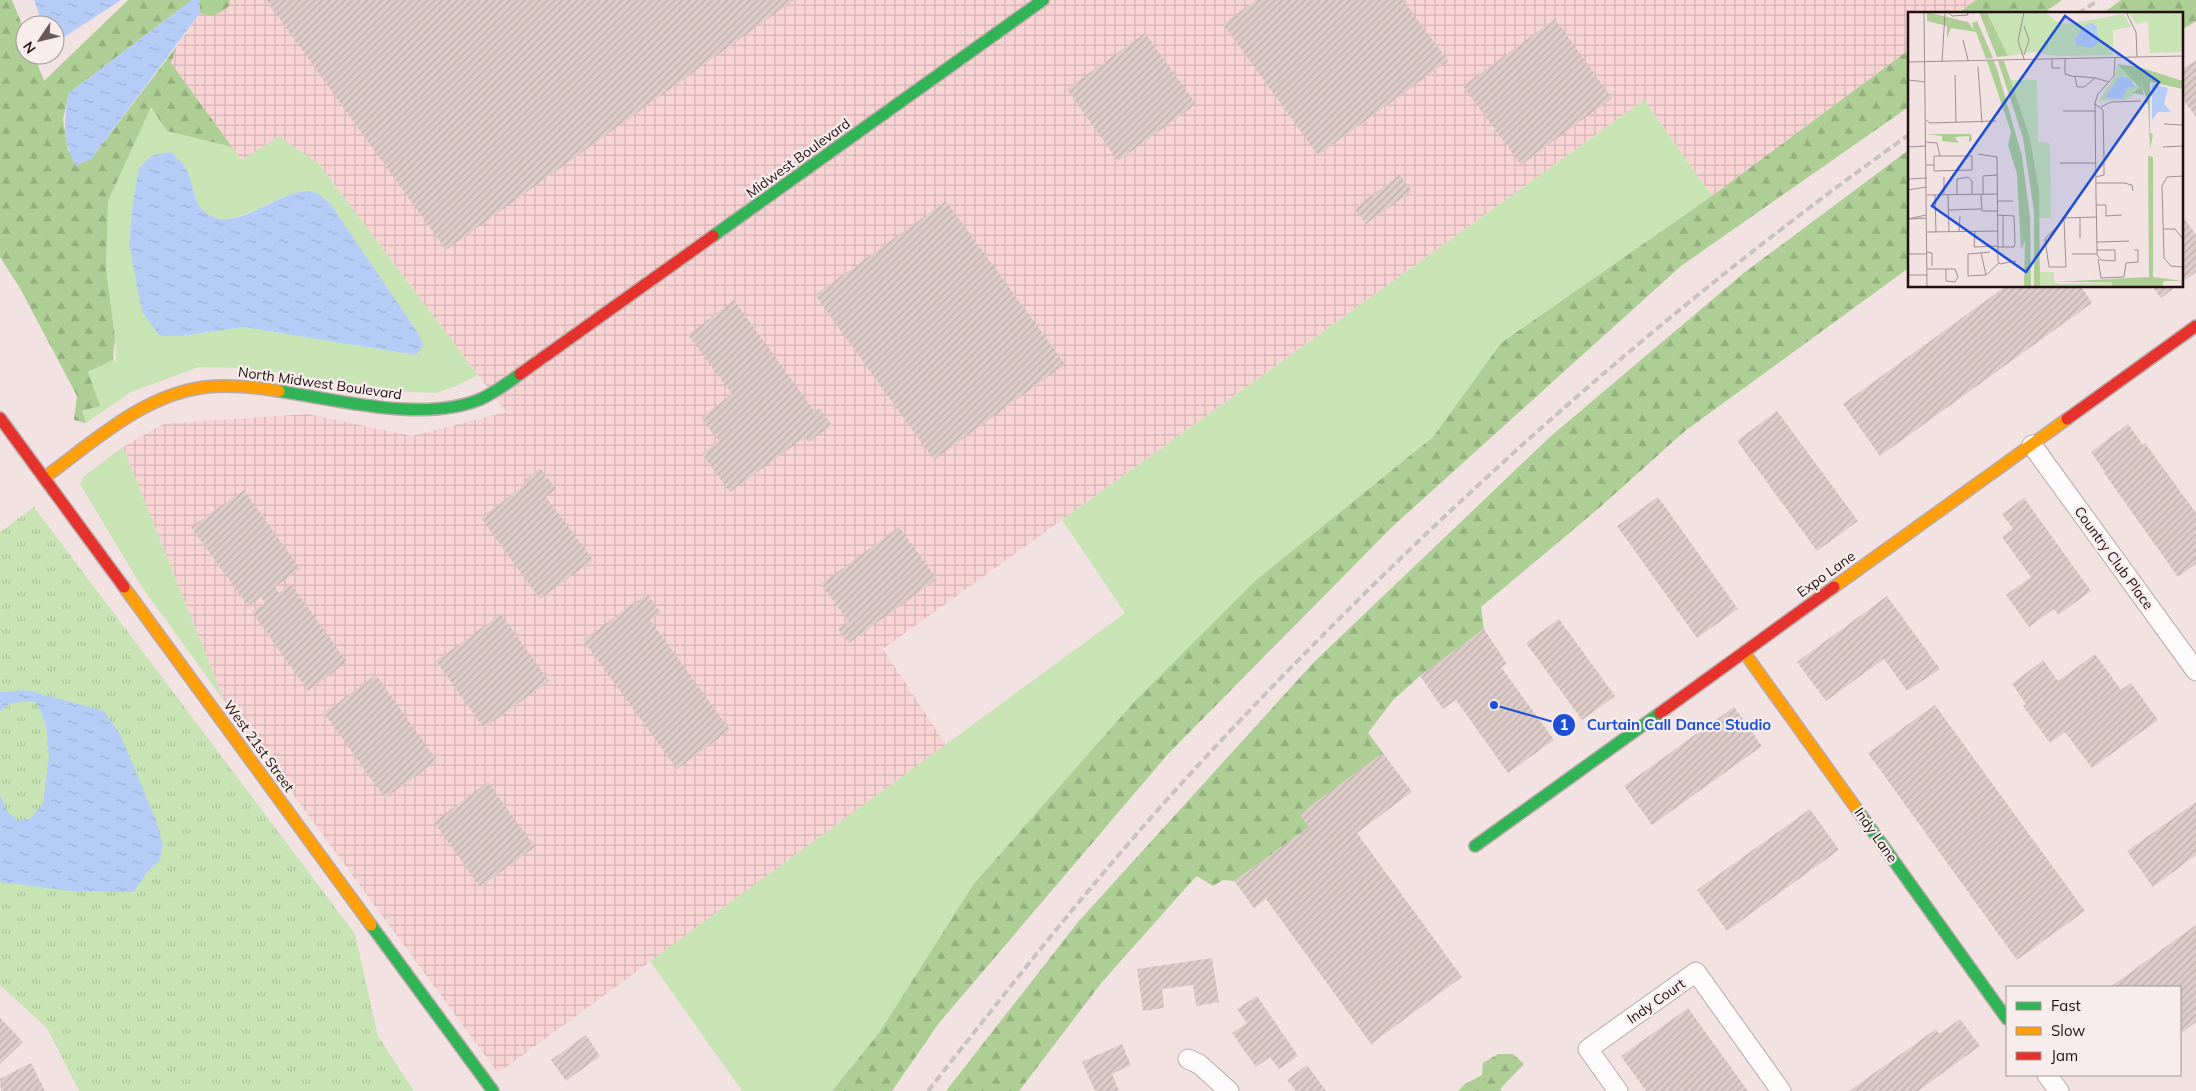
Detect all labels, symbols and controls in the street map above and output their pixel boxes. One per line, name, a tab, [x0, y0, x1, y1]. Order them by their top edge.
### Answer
inset map	[1908, 12, 2184, 288]
north arrow	[15, 15, 65, 65]
text: N	[19, 38, 40, 57]
street label: Midwest Boulevard	[742, 114, 854, 202]
street label: North Midwest Boulevard	[237, 363, 403, 403]
street label: Country Club Place	[2071, 503, 2157, 613]
street label: Expo Lane	[1793, 547, 1859, 601]
street label: West 21st Street	[220, 697, 298, 795]
callout: Curtain Call Dance Studio	[1552, 710, 1781, 740]
text: 1	[1559, 715, 1569, 734]
text: Curtain Call Dance Studio	[1587, 715, 1771, 734]
street label: Indy Lane	[1851, 804, 1901, 866]
street label: Indy Court	[1623, 974, 1689, 1028]
legend	[2006, 986, 2181, 1076]
text: Fast	[2051, 996, 2081, 1015]
text: Slow	[2051, 1021, 2085, 1040]
text: Jam	[2051, 1046, 2078, 1065]

